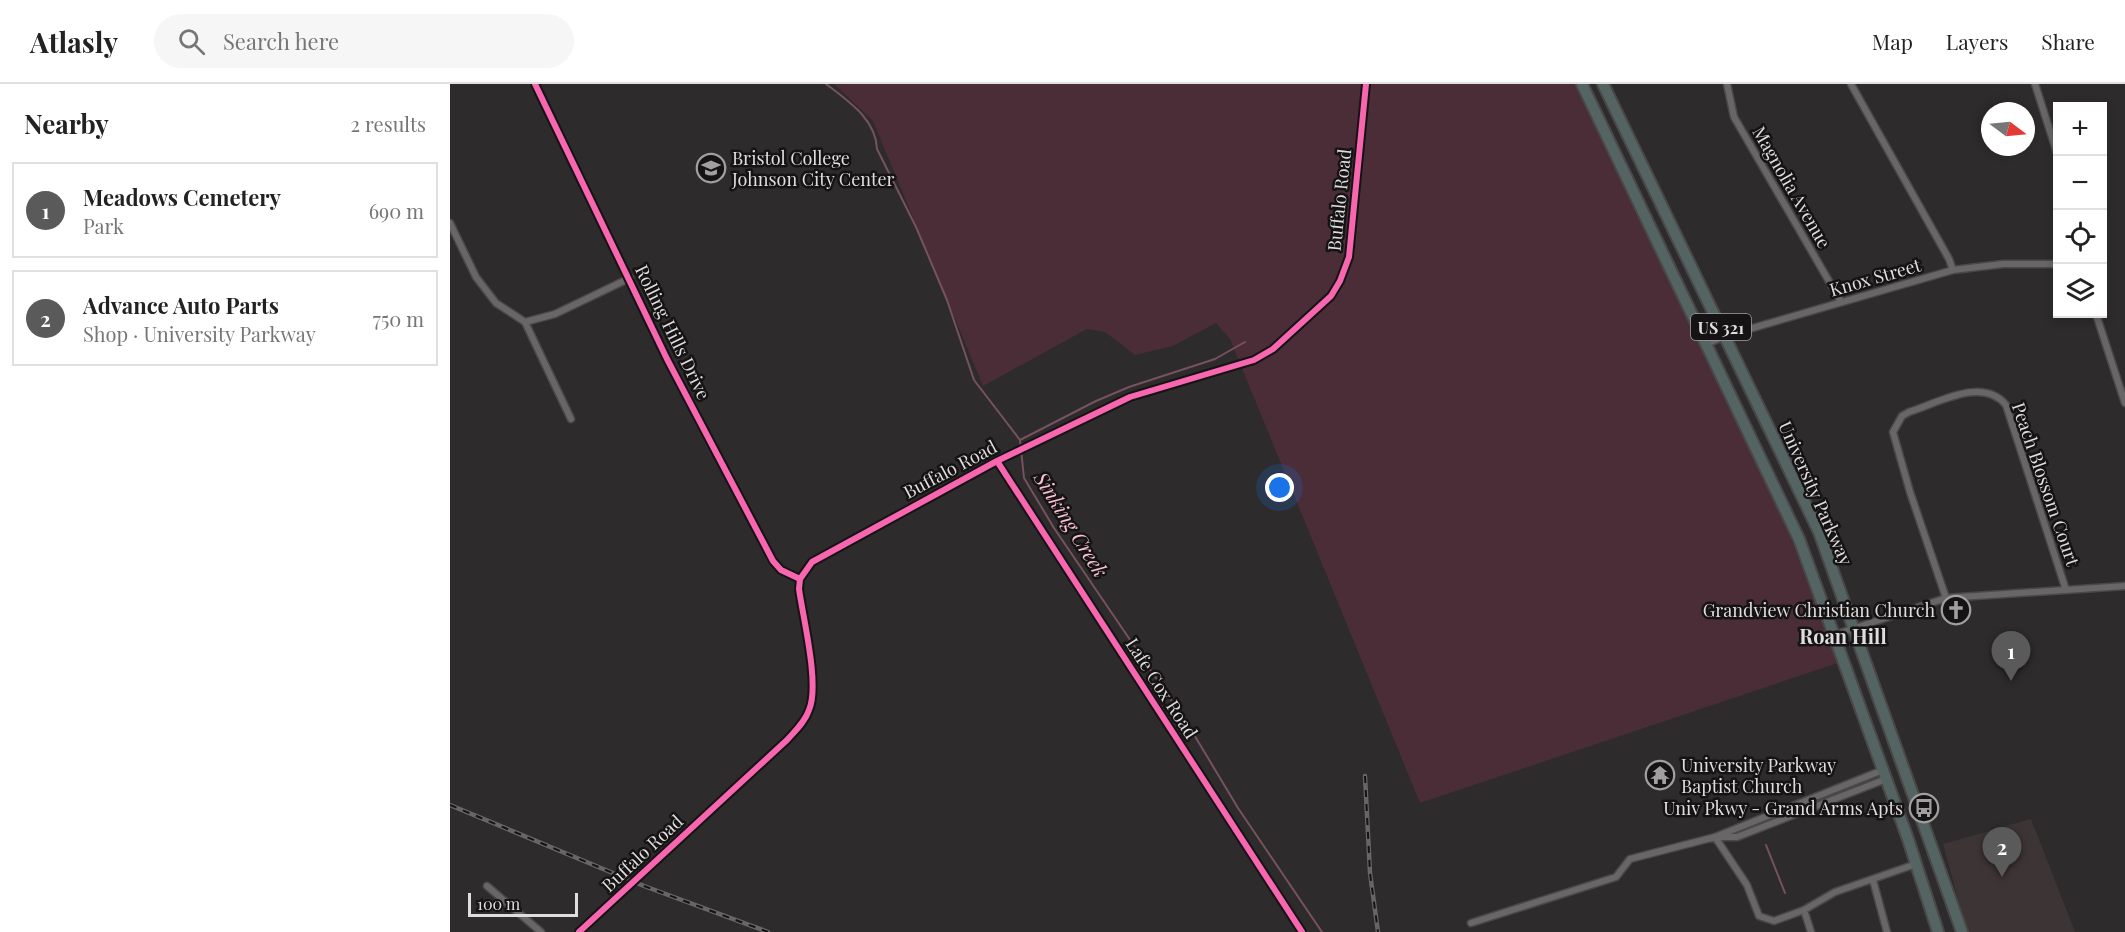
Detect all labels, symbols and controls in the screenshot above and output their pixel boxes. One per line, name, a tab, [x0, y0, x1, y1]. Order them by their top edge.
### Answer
search box	[154, 14, 574, 68]
text: Atlasly	[30, 23, 118, 60]
icon: search	[175, 25, 208, 58]
text: Search here	[223, 26, 339, 56]
text: Map	[1872, 27, 1913, 55]
text: Layers	[1946, 27, 2008, 55]
text: Share	[2041, 27, 2095, 55]
north arrow	[1981, 102, 2035, 156]
map controls	[2053, 102, 2107, 318]
button: +	[2053, 102, 2107, 156]
text: Nearby	[24, 106, 109, 141]
text: 2 results	[351, 110, 426, 137]
street label: Magnolia Avenue	[1747, 122, 1837, 252]
place label: Bristol College Johnson City Center	[731, 146, 895, 191]
street label: Buffalo Road	[1322, 147, 1356, 252]
school or university icon: Bristol College Johnson City Center	[695, 152, 727, 184]
button: −	[2053, 156, 2107, 210]
text: Meadows Cemetery	[83, 182, 281, 212]
text: 1	[42, 197, 49, 224]
text: 690 m	[369, 197, 424, 224]
button: locate	[2053, 210, 2107, 264]
text: Park	[83, 212, 124, 239]
street label: Knox Street	[1826, 252, 1924, 301]
street label: Rolling Hills Drive	[630, 261, 716, 403]
button: layers	[2053, 264, 2107, 318]
text: Advance Auto Parts	[83, 290, 279, 320]
text: 2	[40, 305, 51, 332]
text: 750 m	[373, 305, 424, 332]
road number: US 321	[1691, 314, 1751, 340]
text: Shop · University Parkway	[83, 320, 316, 347]
street label: Peach Blossom Court	[2007, 399, 2085, 570]
street label: University Parkway	[1773, 417, 1859, 569]
street label: Buffalo Road	[899, 434, 1001, 504]
water label: Sinking Creek	[1028, 465, 1115, 582]
your location	[1265, 473, 1294, 502]
church icon: Grandview Christian Church	[1940, 594, 1972, 626]
place label: Grandview Christian Church	[1703, 598, 1935, 622]
district label: Roan Hill	[1799, 622, 1887, 649]
pin: 1	[1992, 632, 2030, 681]
street label: Lafe Cox Road	[1121, 633, 1204, 743]
place label: University Parkway Baptist Church	[1681, 753, 1836, 798]
temple icon: University Parkway Baptist Church	[1644, 759, 1676, 791]
bus stop icon: Univ Pkwy - Grand Arms Apts	[1908, 792, 1940, 824]
place label: Univ Pkwy - Grand Arms Apts	[1663, 796, 1903, 820]
street label: Buffalo Road	[596, 809, 688, 897]
pin: 2	[1982, 828, 2022, 877]
scale bar	[468, 890, 578, 918]
text: 100 m	[477, 893, 520, 914]

